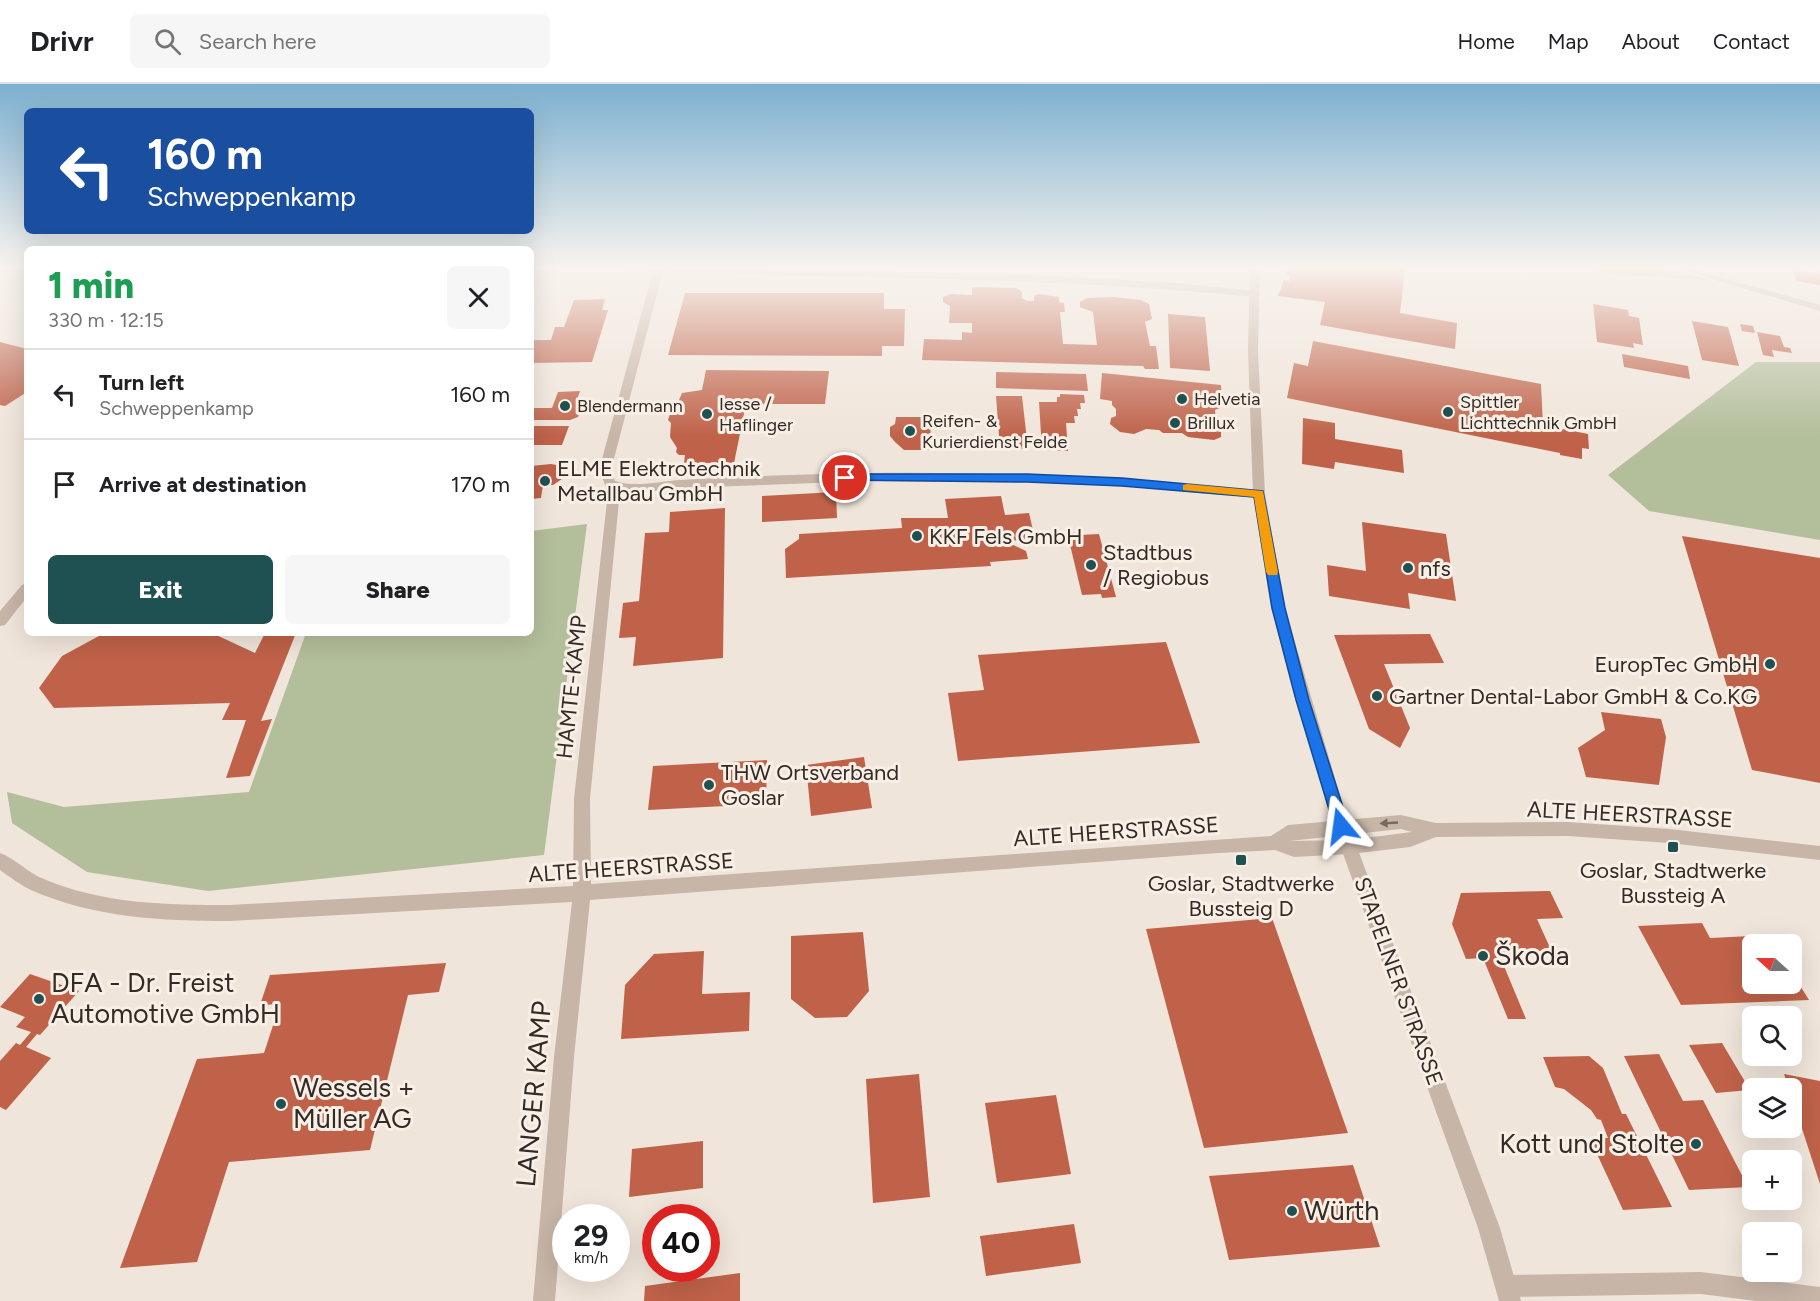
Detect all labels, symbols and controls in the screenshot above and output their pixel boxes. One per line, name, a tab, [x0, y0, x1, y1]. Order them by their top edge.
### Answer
search box	[130, 14, 550, 68]
text: Drivr	[30, 24, 94, 58]
icon: search	[151, 25, 184, 58]
text: Search here	[199, 28, 316, 55]
text: Home	[1458, 29, 1515, 54]
text: Map	[1548, 29, 1589, 54]
text: About	[1622, 29, 1680, 54]
text: Contact	[1713, 29, 1790, 54]
text: 160 m	[147, 129, 263, 180]
icon: left	[48, 132, 126, 210]
text: Schweppenkamp	[147, 180, 356, 213]
text: 1 min	[48, 264, 134, 307]
button: close	[447, 266, 510, 329]
text: 330 m · 12:15	[48, 308, 164, 332]
text: Turn left	[99, 369, 185, 396]
icon: left	[48, 378, 81, 411]
text: 160 m	[450, 381, 510, 408]
place label: Helvetia	[1194, 388, 1260, 410]
place label: Spittler Lichttechnik GmbH	[1460, 391, 1617, 434]
marker: Helvetia	[1175, 392, 1189, 406]
place label: Iesse / Haflinger	[719, 393, 793, 436]
place label: Blendermann	[577, 395, 683, 417]
text: Schweppenkamp	[99, 396, 254, 420]
marker: Blendermann	[558, 399, 572, 413]
marker: Spittler Lichttechnik GmbH	[1441, 405, 1455, 419]
marker: Iesse / Haflinger	[700, 407, 714, 421]
place label: Reifen- & Kurierdienst Felde	[922, 410, 1067, 453]
place label: Brillux	[1187, 412, 1235, 434]
marker: Brillux	[1168, 416, 1182, 430]
marker: Reifen- & Kurierdienst Felde	[903, 424, 917, 438]
pin	[819, 452, 870, 503]
place label: ELME Elektrotechnik Metallbau GmbH	[557, 455, 760, 507]
icon: arrive	[828, 461, 861, 494]
icon: arrive	[48, 468, 81, 501]
text: Arrive at destination	[99, 471, 307, 498]
text: 170 m	[451, 471, 510, 498]
marker: ELME Elektrotechnik Metallbau GmbH	[538, 474, 552, 488]
place label: KKF Fels GmbH	[929, 523, 1082, 550]
marker: KKF Fels GmbH	[910, 529, 924, 543]
place label: Stadtbus / Regiobus	[1103, 539, 1209, 591]
button: Exit	[48, 555, 273, 624]
button: Share	[285, 555, 510, 624]
place label: nfs	[1420, 555, 1451, 582]
marker: Stadtbus / Regiobus	[1084, 558, 1098, 572]
marker: nfs	[1401, 561, 1415, 575]
street label: HAMTE-KAMP	[551, 614, 592, 760]
place label: EuropTec GmbH	[1595, 651, 1758, 678]
marker: EuropTec GmbH	[1763, 657, 1777, 671]
place label: Gartner Dental-Labor GmbH & Co.KG	[1389, 683, 1757, 710]
marker: Gartner Dental-Labor GmbH & Co.KG	[1370, 689, 1384, 703]
place label: THW Ortsverband Goslar	[721, 759, 899, 811]
marker: THW Ortsverband Goslar	[702, 778, 716, 792]
position arrow	[1309, 794, 1373, 858]
street label: ALTE HEERSTRASSE	[1526, 796, 1734, 833]
street label: ALTE HEERSTRASSE	[1012, 811, 1220, 852]
one-way arrow	[1380, 818, 1399, 828]
marker: Goslar, Stadtwerke Bussteig A	[1666, 840, 1680, 854]
street label: ALTE HEERSTRASSE	[527, 847, 735, 888]
marker: Goslar, Stadtwerke Bussteig D	[1234, 853, 1248, 867]
place label: Goslar, Stadtwerke Bussteig A	[1580, 857, 1766, 909]
place label: Goslar, Stadtwerke Bussteig D	[1148, 870, 1334, 922]
street label: STAPELNER STRASSE	[1348, 873, 1449, 1089]
north arrow	[1742, 934, 1802, 994]
map controls	[1742, 934, 1802, 1282]
place label: Škoda	[1495, 939, 1570, 972]
marker: Škoda	[1476, 949, 1490, 963]
place label: DFA - Dr. Freist Automotive GmbH	[51, 966, 280, 1030]
marker: DFA - Dr. Freist Automotive GmbH	[32, 992, 46, 1006]
street label: LANGER KAMP	[509, 1000, 558, 1188]
button: search	[1742, 1006, 1802, 1066]
place label: Wessels + Müller AG	[293, 1071, 414, 1135]
button: layers	[1742, 1078, 1802, 1138]
marker: Wessels + Müller AG	[274, 1097, 288, 1111]
place label: Kott und Stolte	[1499, 1127, 1684, 1160]
marker: Kott und Stolte	[1689, 1137, 1703, 1151]
button: +	[1742, 1150, 1802, 1210]
place label: Würth	[1304, 1194, 1379, 1227]
speed limit sign: 40	[642, 1204, 720, 1282]
marker: Würth	[1285, 1204, 1299, 1218]
text: 29	[574, 1217, 608, 1254]
button: −	[1742, 1222, 1802, 1282]
text: km/h	[574, 1249, 608, 1267]

